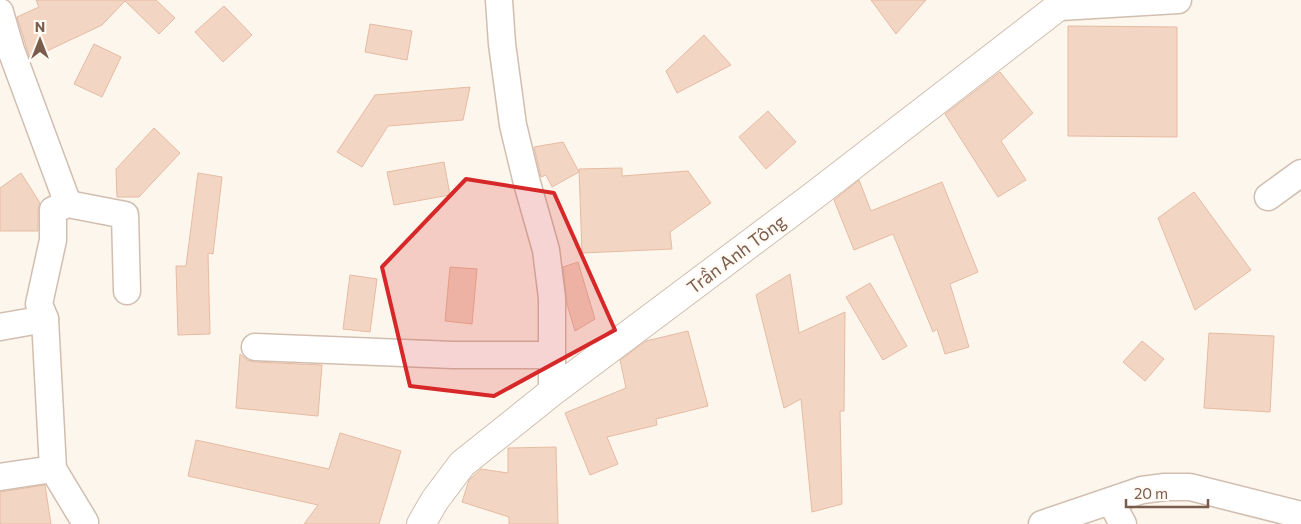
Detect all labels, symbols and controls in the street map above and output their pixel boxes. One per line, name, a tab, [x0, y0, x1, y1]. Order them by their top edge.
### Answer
north arrow	[15, 15, 65, 65]
text: N	[35, 18, 45, 35]
street label: Trần Anh Tông	[682, 210, 790, 298]
scale bar	[1126, 476, 1208, 508]
text: 20 m	[1134, 484, 1168, 502]

